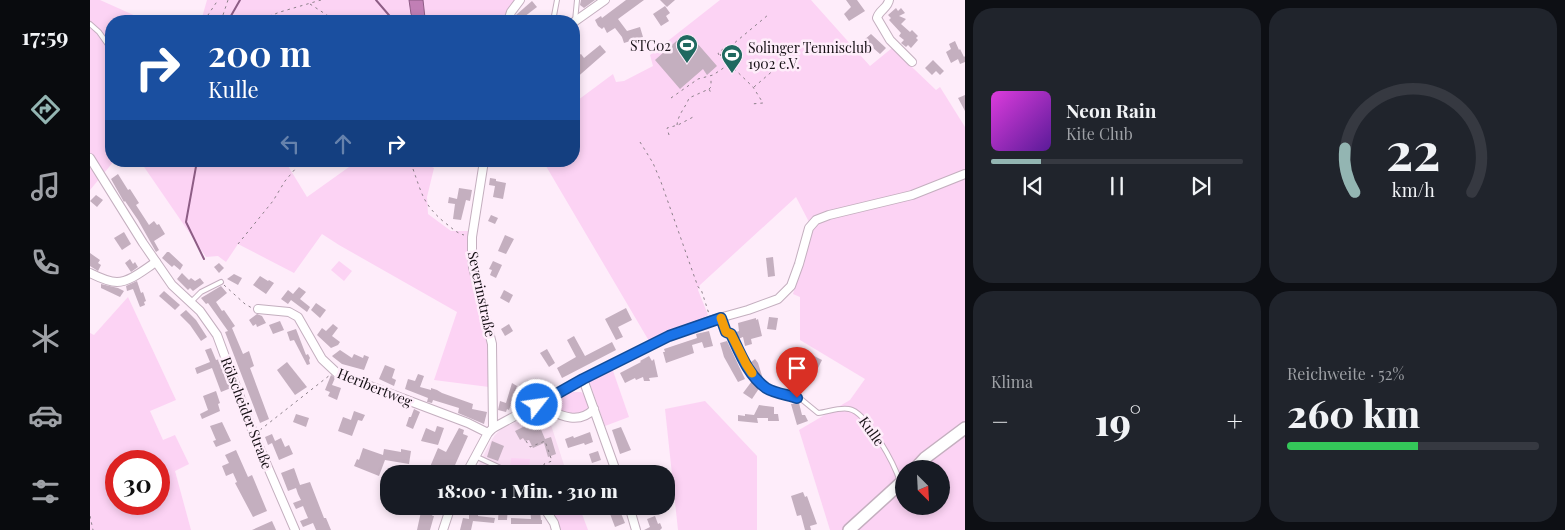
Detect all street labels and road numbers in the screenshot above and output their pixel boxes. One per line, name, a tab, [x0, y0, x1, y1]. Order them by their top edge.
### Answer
street label: Severinstraße	[464, 250, 500, 338]
street label: Rölscheider Straße	[217, 354, 277, 472]
street label: Heribertweg	[335, 363, 416, 411]
street label: Kulle	[855, 412, 889, 450]

